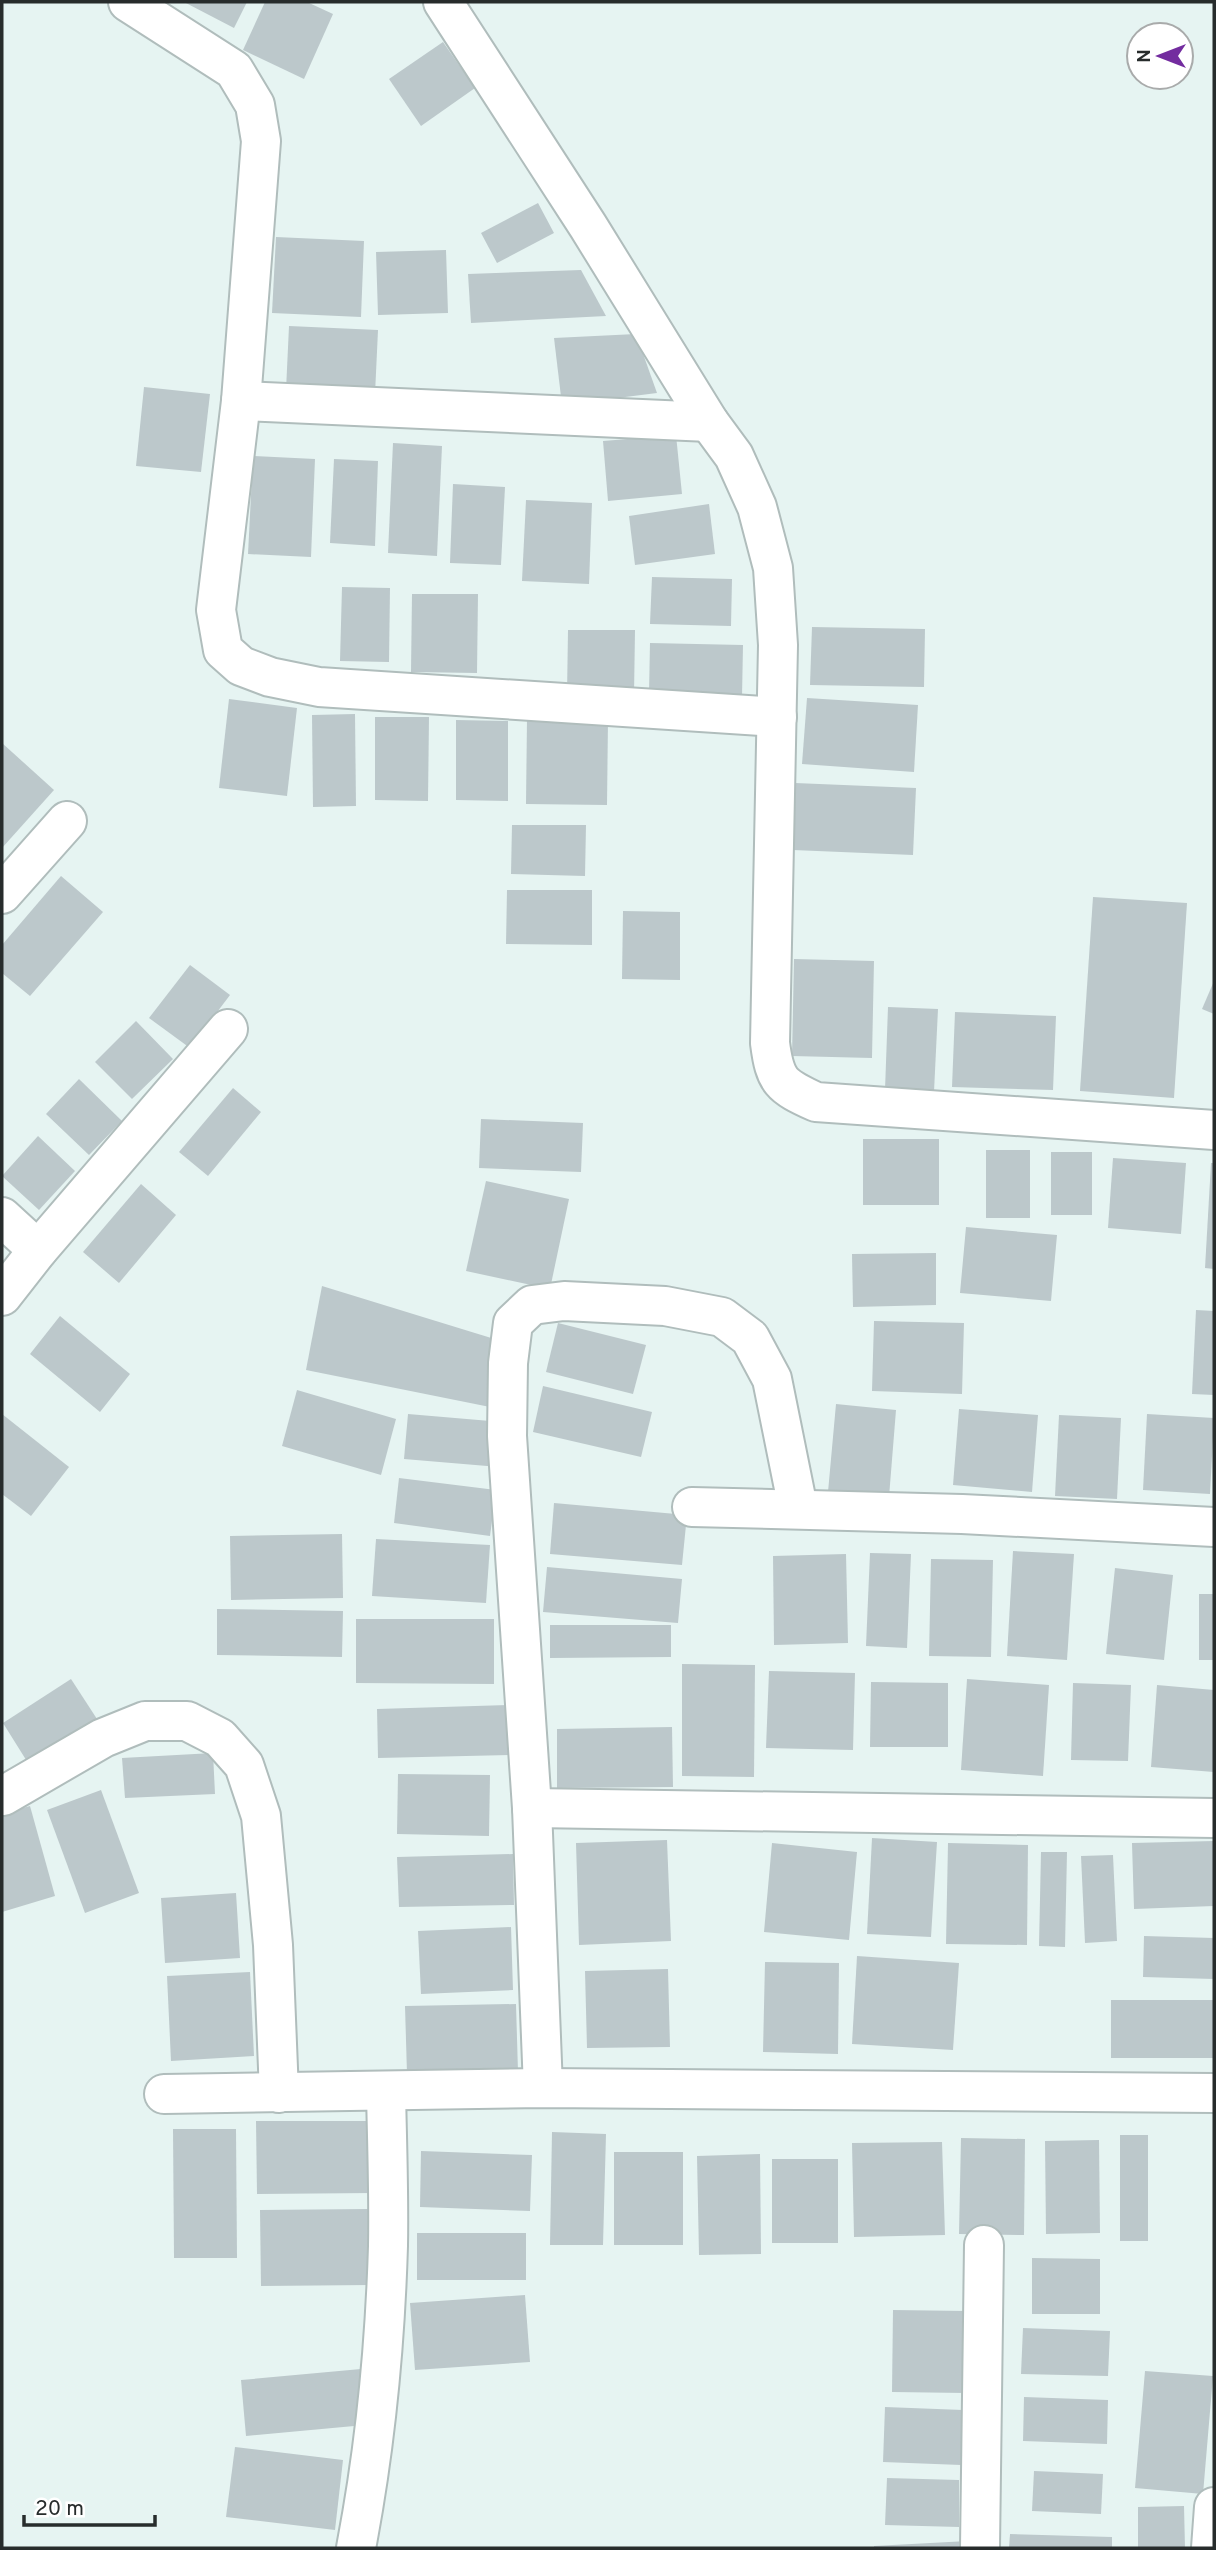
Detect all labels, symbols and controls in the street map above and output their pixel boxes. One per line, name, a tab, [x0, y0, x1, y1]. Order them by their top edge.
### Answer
north arrow	[1125, 21, 1195, 91]
text: N	[1133, 49, 1157, 63]
scale bar	[24, 2484, 156, 2528]
text: 20 m	[35, 2496, 84, 2523]

